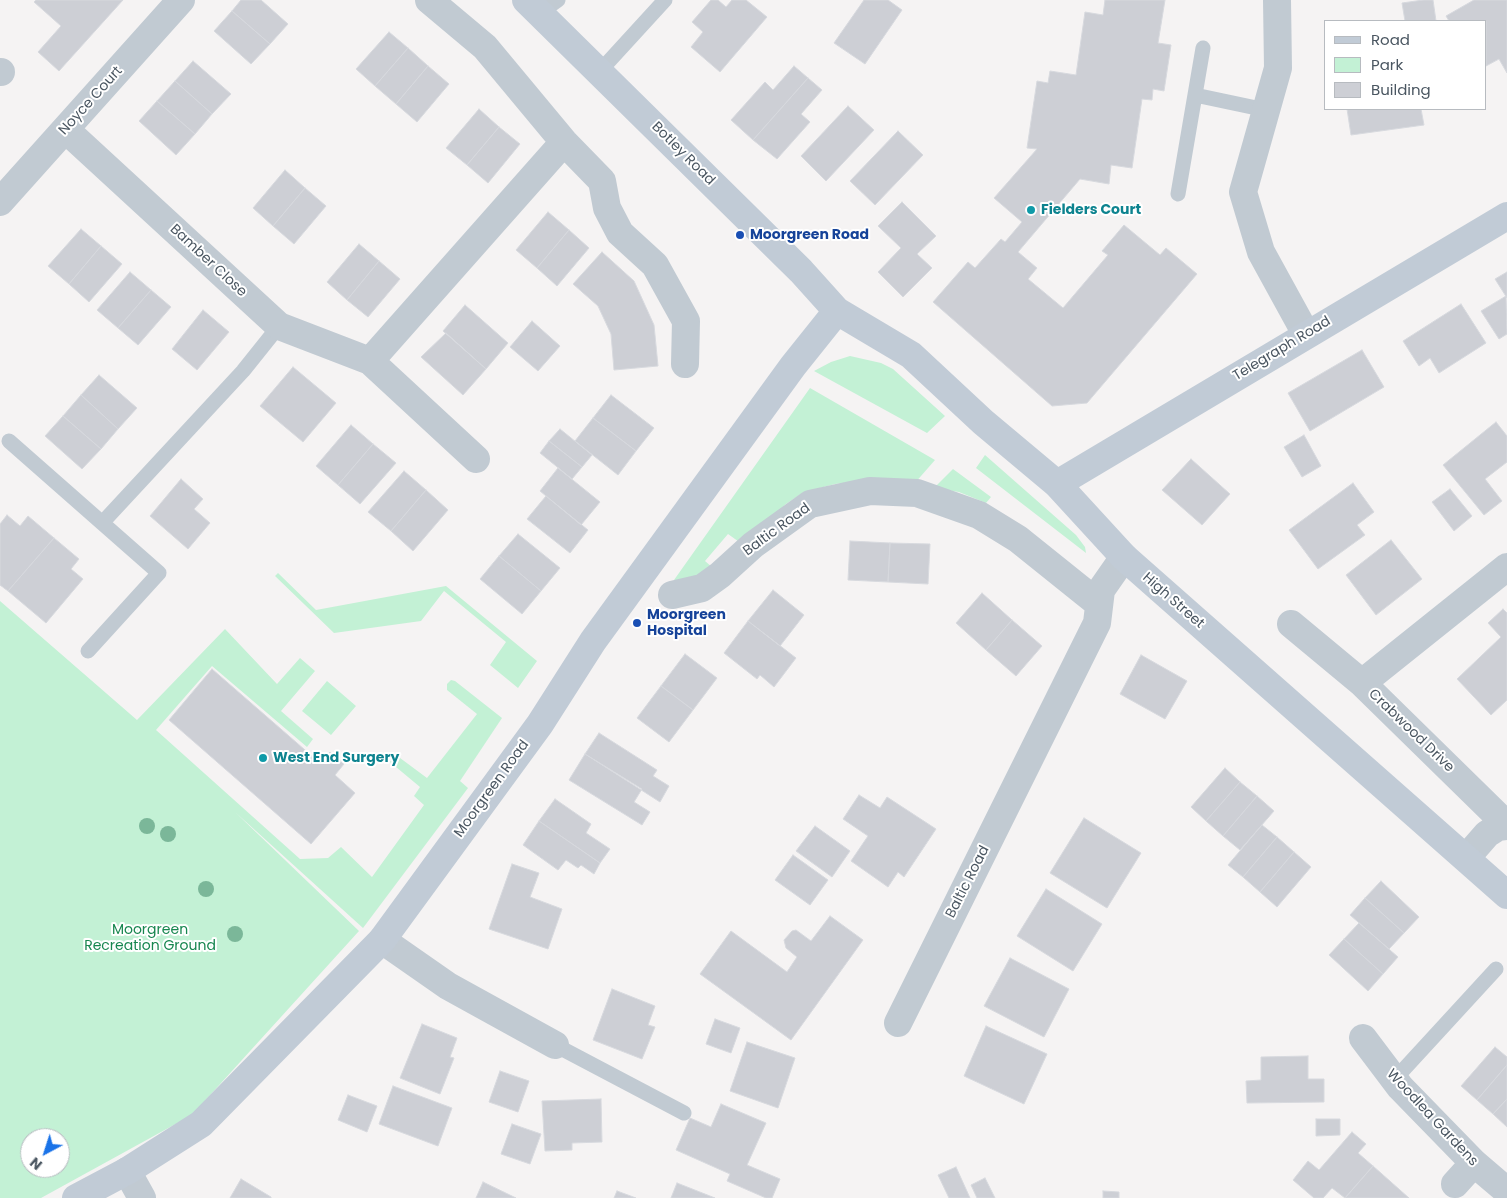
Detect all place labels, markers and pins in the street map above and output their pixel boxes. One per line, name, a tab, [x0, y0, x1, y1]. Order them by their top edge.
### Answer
place label: Fielders Court	[1041, 202, 1141, 218]
marker: Fielders Court	[1025, 204, 1037, 216]
place label: Moorgreen Road	[750, 227, 869, 243]
marker: Moorgreen Road	[734, 229, 746, 241]
place label: Moorgreen Hospital	[647, 607, 726, 640]
marker: Moorgreen Hospital	[631, 617, 643, 629]
place label: West End Surgery	[273, 750, 399, 766]
marker: West End Surgery	[257, 752, 269, 764]

